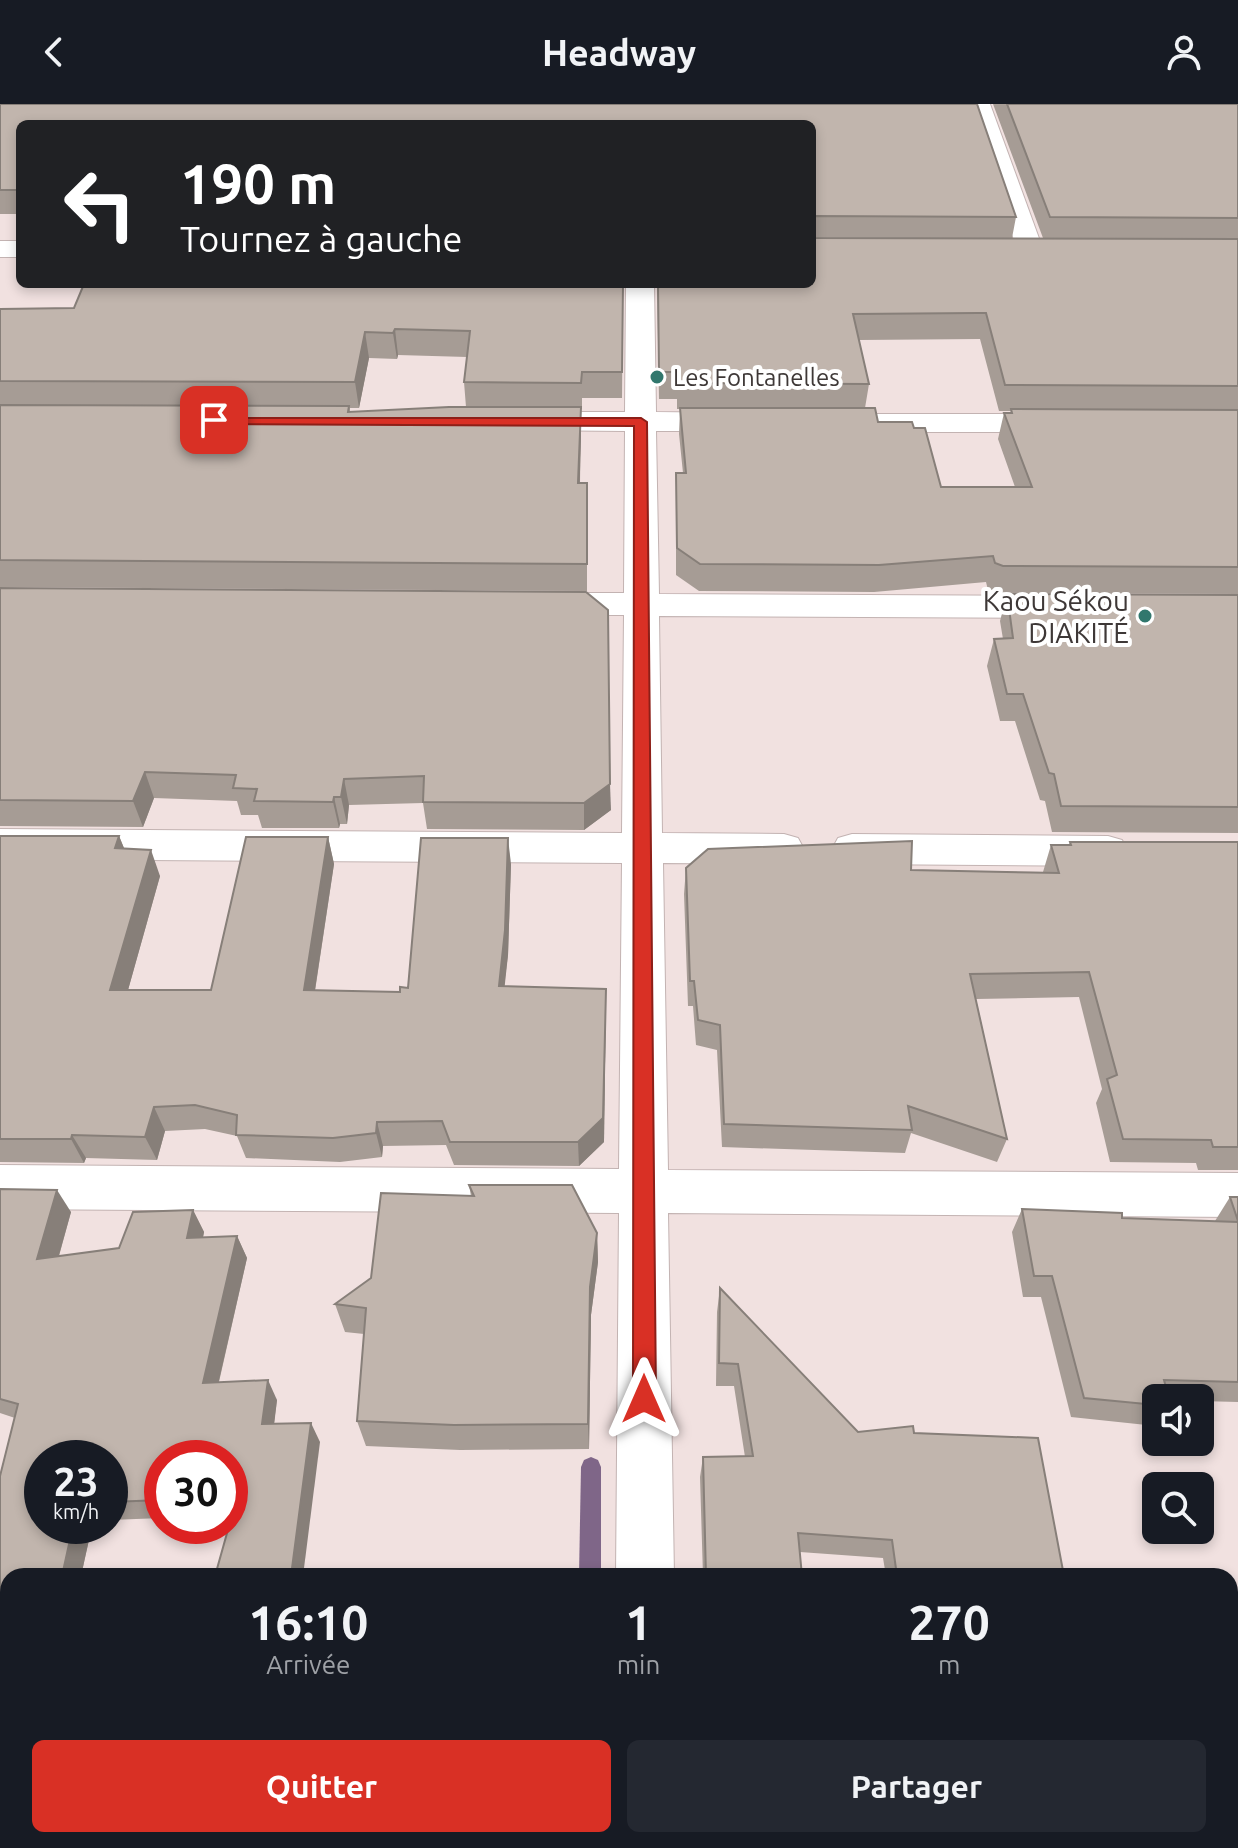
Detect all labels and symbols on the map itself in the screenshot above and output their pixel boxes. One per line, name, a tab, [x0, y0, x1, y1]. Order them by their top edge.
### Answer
place label: Les Fontanelles	[673, 364, 840, 391]
marker: Les Fontanelles	[648, 368, 666, 386]
pin	[180, 386, 248, 454]
place label: Kaou Sékou DIAKITÉ	[983, 585, 1129, 648]
marker: Kaou Sékou DIAKITÉ	[1136, 607, 1154, 625]
position arrow	[602, 1357, 686, 1441]
speed limit sign: 30	[144, 1440, 248, 1544]

